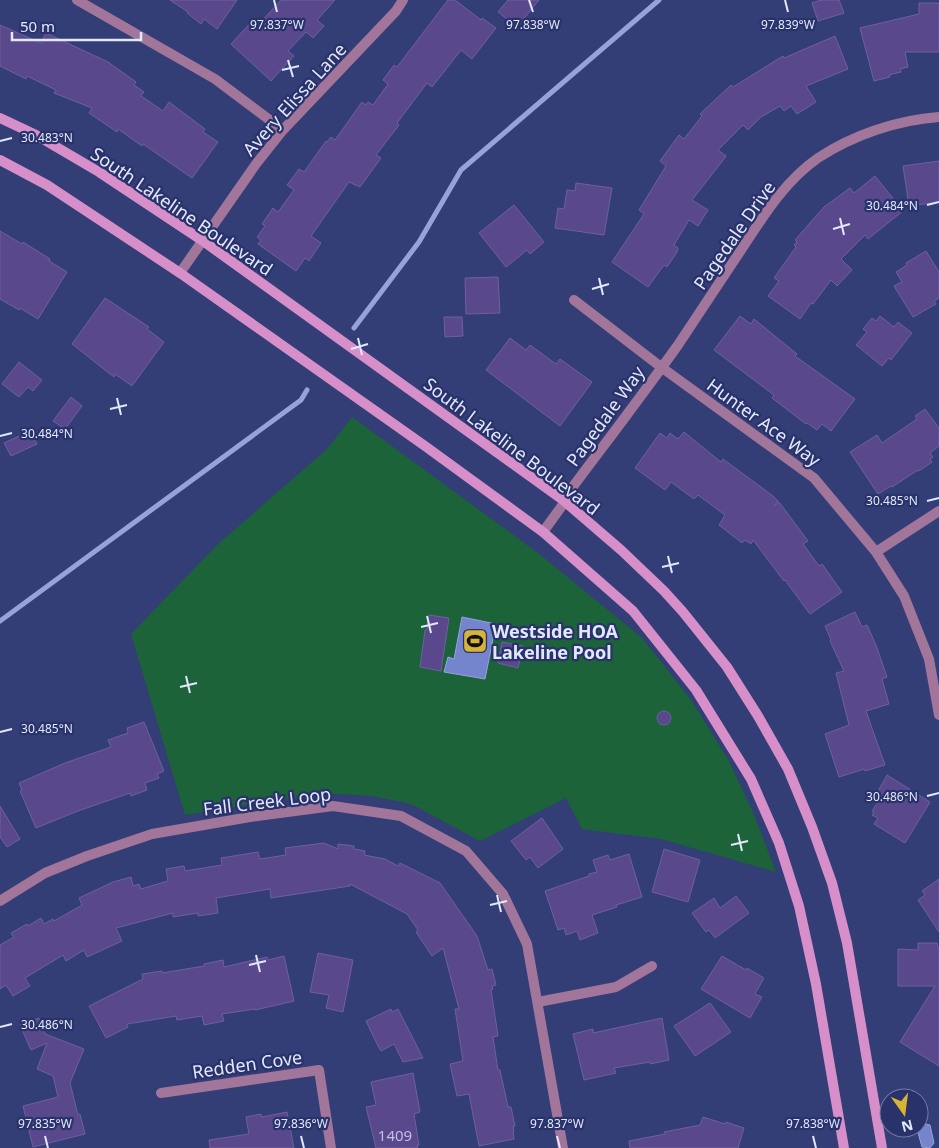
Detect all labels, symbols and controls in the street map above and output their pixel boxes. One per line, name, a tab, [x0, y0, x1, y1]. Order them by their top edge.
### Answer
scale bar	[12, 10, 141, 42]
text: 50 m	[20, 16, 55, 36]
text: 97.837°W	[250, 16, 304, 33]
text: 97.838°W	[506, 16, 560, 33]
text: 97.839°W	[761, 16, 815, 33]
street label: Avery Elissa Lane	[237, 37, 351, 161]
text: 30.483°N	[21, 129, 73, 146]
street label: South Lakeline Boulevard	[86, 141, 278, 281]
street label: Pagedale Drive	[688, 176, 780, 294]
text: 30.484°N	[866, 197, 918, 214]
street label: Pagedale Way	[560, 360, 650, 471]
street label: South Lakeline Boulevard	[419, 372, 605, 520]
street label: Hunter Ace Way	[702, 373, 826, 472]
text: 30.484°N	[21, 425, 73, 442]
text: 30.485°N	[866, 492, 918, 509]
place label: Westside HOA Lakeline Pool	[492, 619, 619, 664]
sports icon: Westside HOA Lakeline Pool	[462, 628, 488, 654]
text: 30.485°N	[21, 720, 73, 737]
street label: Fall Creek Loop	[202, 781, 332, 821]
text: 30.486°N	[866, 788, 918, 805]
text: 30.486°N	[21, 1016, 73, 1033]
street label: Redden Cove	[191, 1044, 303, 1084]
north arrow	[879, 1088, 929, 1138]
text: 97.835°W	[18, 1115, 72, 1132]
text: 97.836°W	[274, 1115, 328, 1132]
text: 97.837°W	[530, 1115, 584, 1132]
text: 97.838°W	[786, 1115, 840, 1132]
text: N	[899, 1116, 915, 1137]
house number: 1409	[378, 1125, 412, 1145]

